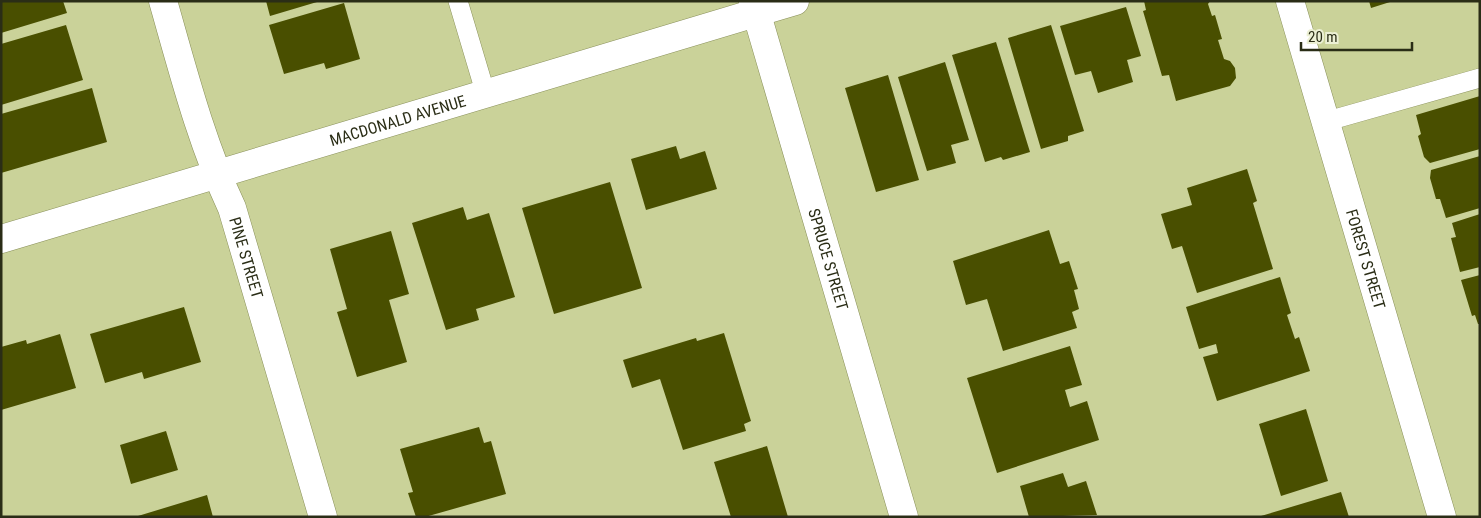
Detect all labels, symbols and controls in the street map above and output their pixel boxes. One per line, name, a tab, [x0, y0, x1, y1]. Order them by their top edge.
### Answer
scale bar	[1301, 20, 1412, 52]
text: 20 m	[1308, 28, 1338, 46]
street label: MACDONALD AVENUE	[327, 91, 468, 150]
street label: SPRUCE STREET	[805, 206, 852, 312]
street label: FOREST STREET	[1342, 207, 1390, 311]
street label: PINE STREET	[226, 215, 268, 300]

